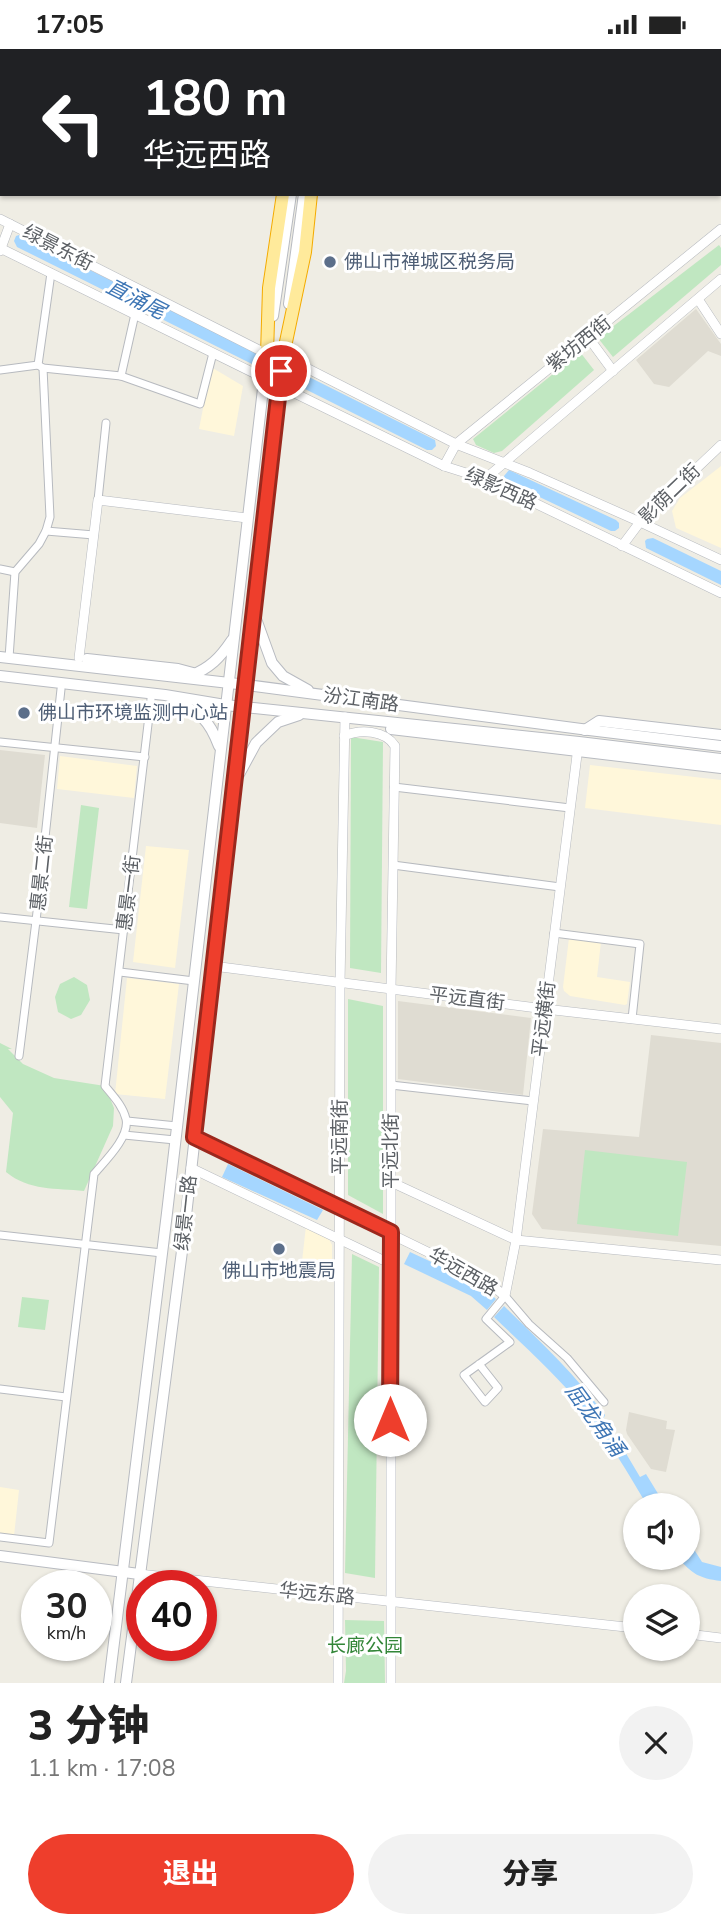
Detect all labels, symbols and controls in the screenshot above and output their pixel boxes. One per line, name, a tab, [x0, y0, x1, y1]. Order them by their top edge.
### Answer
text: 17:05	[35, 7, 104, 42]
text: 180 m	[143, 65, 287, 132]
icon: left	[28, 77, 119, 168]
text: 华远西路	[143, 134, 271, 177]
street label: 绿景东街	[18, 219, 98, 277]
place label: 佛山市禅城区税务局	[344, 249, 515, 275]
marker: 佛山市禅城区税务局	[322, 254, 338, 270]
water label: 直涌尾	[102, 272, 172, 327]
street label: 紫坊西街	[541, 310, 617, 378]
pin	[251, 341, 311, 401]
icon: arrive	[262, 352, 300, 390]
street label: 影荫二街	[634, 458, 706, 530]
street label: 绿影西路	[461, 462, 541, 516]
street label: 汾江南路	[322, 682, 400, 718]
place label: 佛山市环境监测中心站	[38, 700, 228, 726]
marker: 佛山市环境监测中心站	[16, 705, 32, 721]
street label: 惠景二街	[25, 834, 59, 912]
street label: 惠景一街	[111, 854, 147, 932]
street label: 平远横街	[526, 980, 562, 1058]
street label: 平远直街	[428, 981, 506, 1017]
street label: 平远南街	[327, 1099, 353, 1175]
street label: 平远北街	[378, 1113, 404, 1189]
street label: 绿景一路	[169, 1174, 203, 1252]
marker: 佛山市地震局	[271, 1241, 287, 1257]
street label: 华远西路	[424, 1242, 502, 1302]
place label: 佛山市地震局	[222, 1258, 336, 1284]
water label: 屈龙角涌	[559, 1378, 632, 1464]
position arrow	[353, 1383, 427, 1457]
map controls	[623, 1493, 700, 1661]
button: sound	[623, 1493, 700, 1570]
speed limit sign: 40	[126, 1570, 217, 1661]
street label: 华远东路	[278, 1577, 356, 1611]
text: 30	[45, 1583, 88, 1630]
button: layers	[623, 1584, 700, 1661]
text: km/h	[47, 1621, 86, 1645]
park label: 长廊公园	[327, 1633, 403, 1659]
text: 3 分钟	[28, 1698, 149, 1755]
button: close	[619, 1706, 693, 1780]
text: 1.1 km · 17:08	[28, 1753, 175, 1784]
button: 退出	[28, 1834, 354, 1914]
button: 分享	[368, 1834, 693, 1914]

